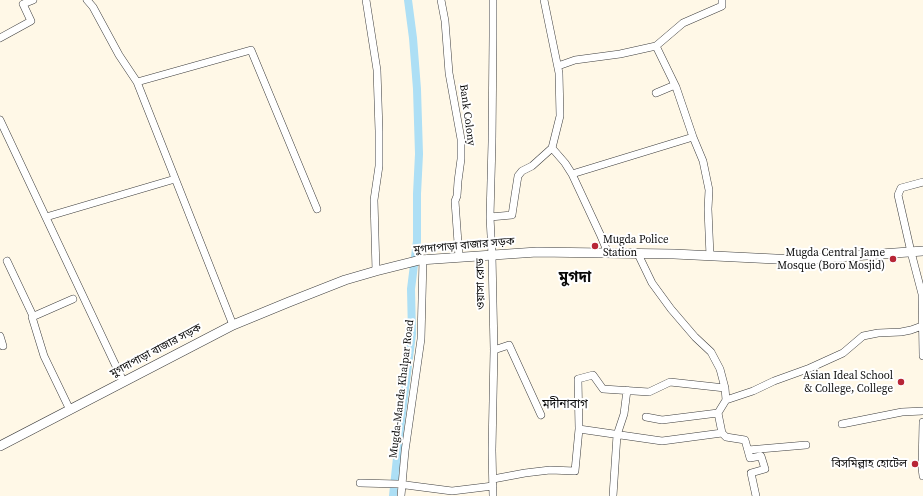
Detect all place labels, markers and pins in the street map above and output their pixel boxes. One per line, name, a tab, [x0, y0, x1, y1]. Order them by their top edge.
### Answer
place label: Mugda Police Station	[603, 233, 669, 259]
marker: Mugda Police Station	[590, 241, 600, 251]
place label: Mugda Central Jame Mosque (Boro Mosjid)	[777, 246, 885, 272]
marker: Mugda Central Jame Mosque (Boro Mosjid)	[888, 254, 898, 264]
place label: Asian Ideal School & College, College	[803, 369, 893, 395]
marker: Asian Ideal School & College, College	[896, 377, 906, 387]
place label: বিসমিল্লাহ হোটেল	[832, 457, 907, 471]
marker: বিসমিল্লাহ হোটেল	[910, 459, 920, 469]

